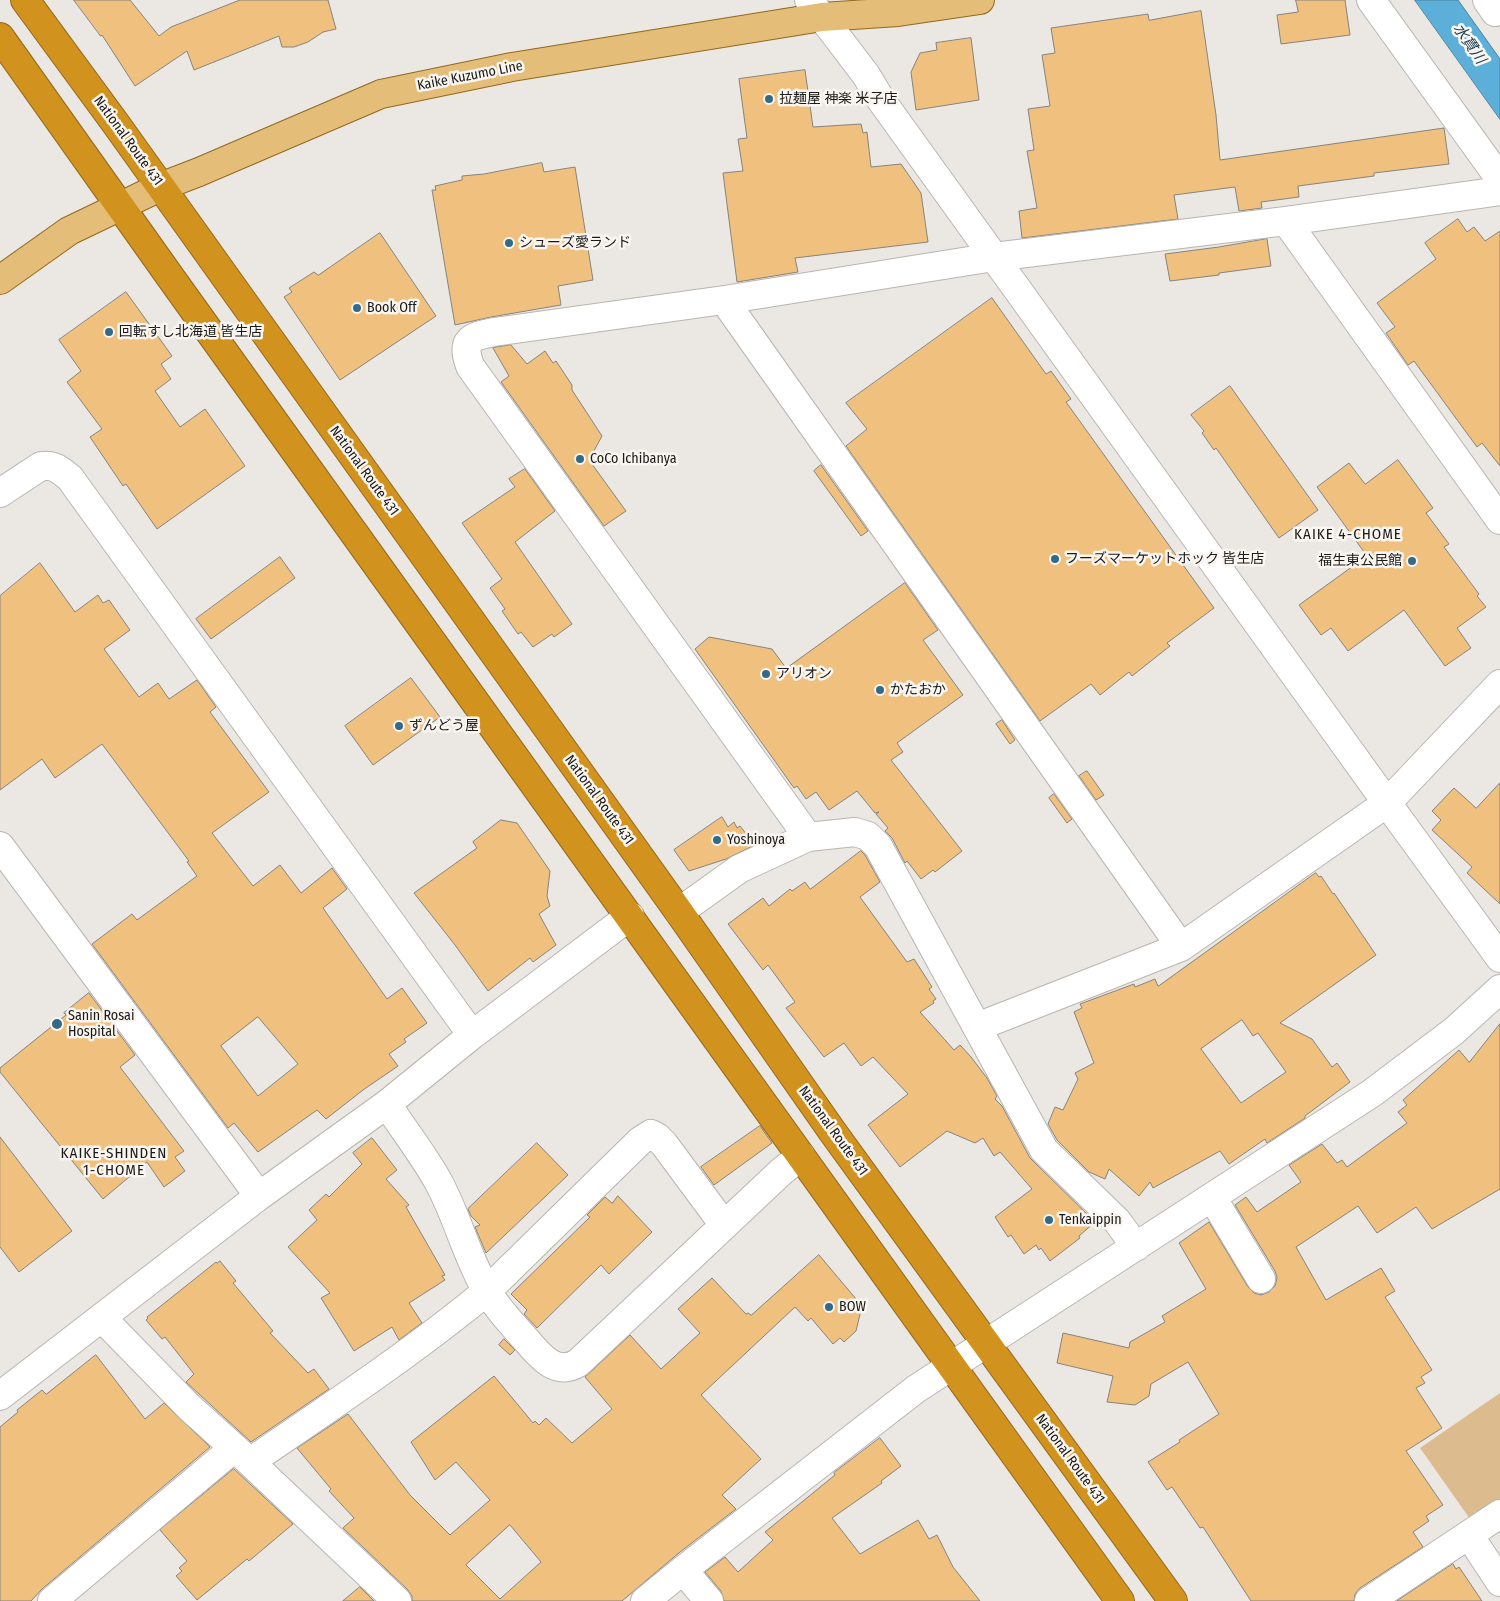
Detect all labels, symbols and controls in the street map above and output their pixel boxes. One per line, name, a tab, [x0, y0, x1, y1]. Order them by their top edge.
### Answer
water label: 水貫川	[1449, 20, 1489, 68]
street label: Kaike Kuzumo Line	[416, 58, 524, 94]
place label: 拉麺屋 神楽 米子店	[779, 91, 898, 107]
street label: National Route 431	[90, 93, 166, 189]
marker: 拉麺屋 神楽 米子店	[763, 93, 775, 105]
place label: シューズ愛ランド	[519, 235, 631, 251]
marker: シューズ愛ランド	[503, 237, 515, 249]
place label: Book Off	[367, 300, 417, 316]
marker: Book Off	[351, 302, 363, 314]
place label: 回転すし北海道 皆生店	[119, 324, 262, 340]
marker: 回転すし北海道 皆生店	[103, 326, 115, 338]
street label: National Route 431	[326, 423, 402, 519]
place label: CoCo Ichibanya	[590, 451, 677, 467]
marker: CoCo Ichibanya	[574, 453, 586, 465]
district label: KAIKE 4-CHOME	[1292, 526, 1404, 544]
place label: フーズマーケットホック 皆生店	[1065, 551, 1264, 567]
marker: フーズマーケットホック 皆生店	[1049, 553, 1061, 565]
place label: 福生東公民館	[1318, 553, 1402, 569]
marker: 福生東公民館	[1406, 555, 1418, 567]
place label: アリオン	[776, 666, 832, 682]
marker: アリオン	[760, 668, 772, 680]
place label: かたおか	[890, 682, 946, 698]
marker: かたおか	[874, 684, 886, 696]
place label: ずんどう屋	[409, 718, 479, 734]
marker: ずんどう屋	[393, 720, 405, 732]
street label: National Route 431	[561, 752, 637, 848]
place label: Yoshinoya	[727, 832, 785, 848]
marker: Yoshinoya	[711, 834, 723, 846]
place label: Sanin Rosai Hospital	[68, 1008, 134, 1040]
marker: Sanin Rosai Hospital	[50, 1017, 64, 1031]
street label: National Route 431	[795, 1083, 871, 1179]
district label: KAIKE-SHINDEN 1-CHOME	[59, 1145, 169, 1180]
place label: Tenkaippin	[1059, 1212, 1122, 1228]
marker: Tenkaippin	[1043, 1214, 1055, 1226]
place label: BOW	[839, 1299, 866, 1315]
marker: BOW	[823, 1301, 835, 1313]
street label: National Route 431	[1032, 1411, 1108, 1507]

